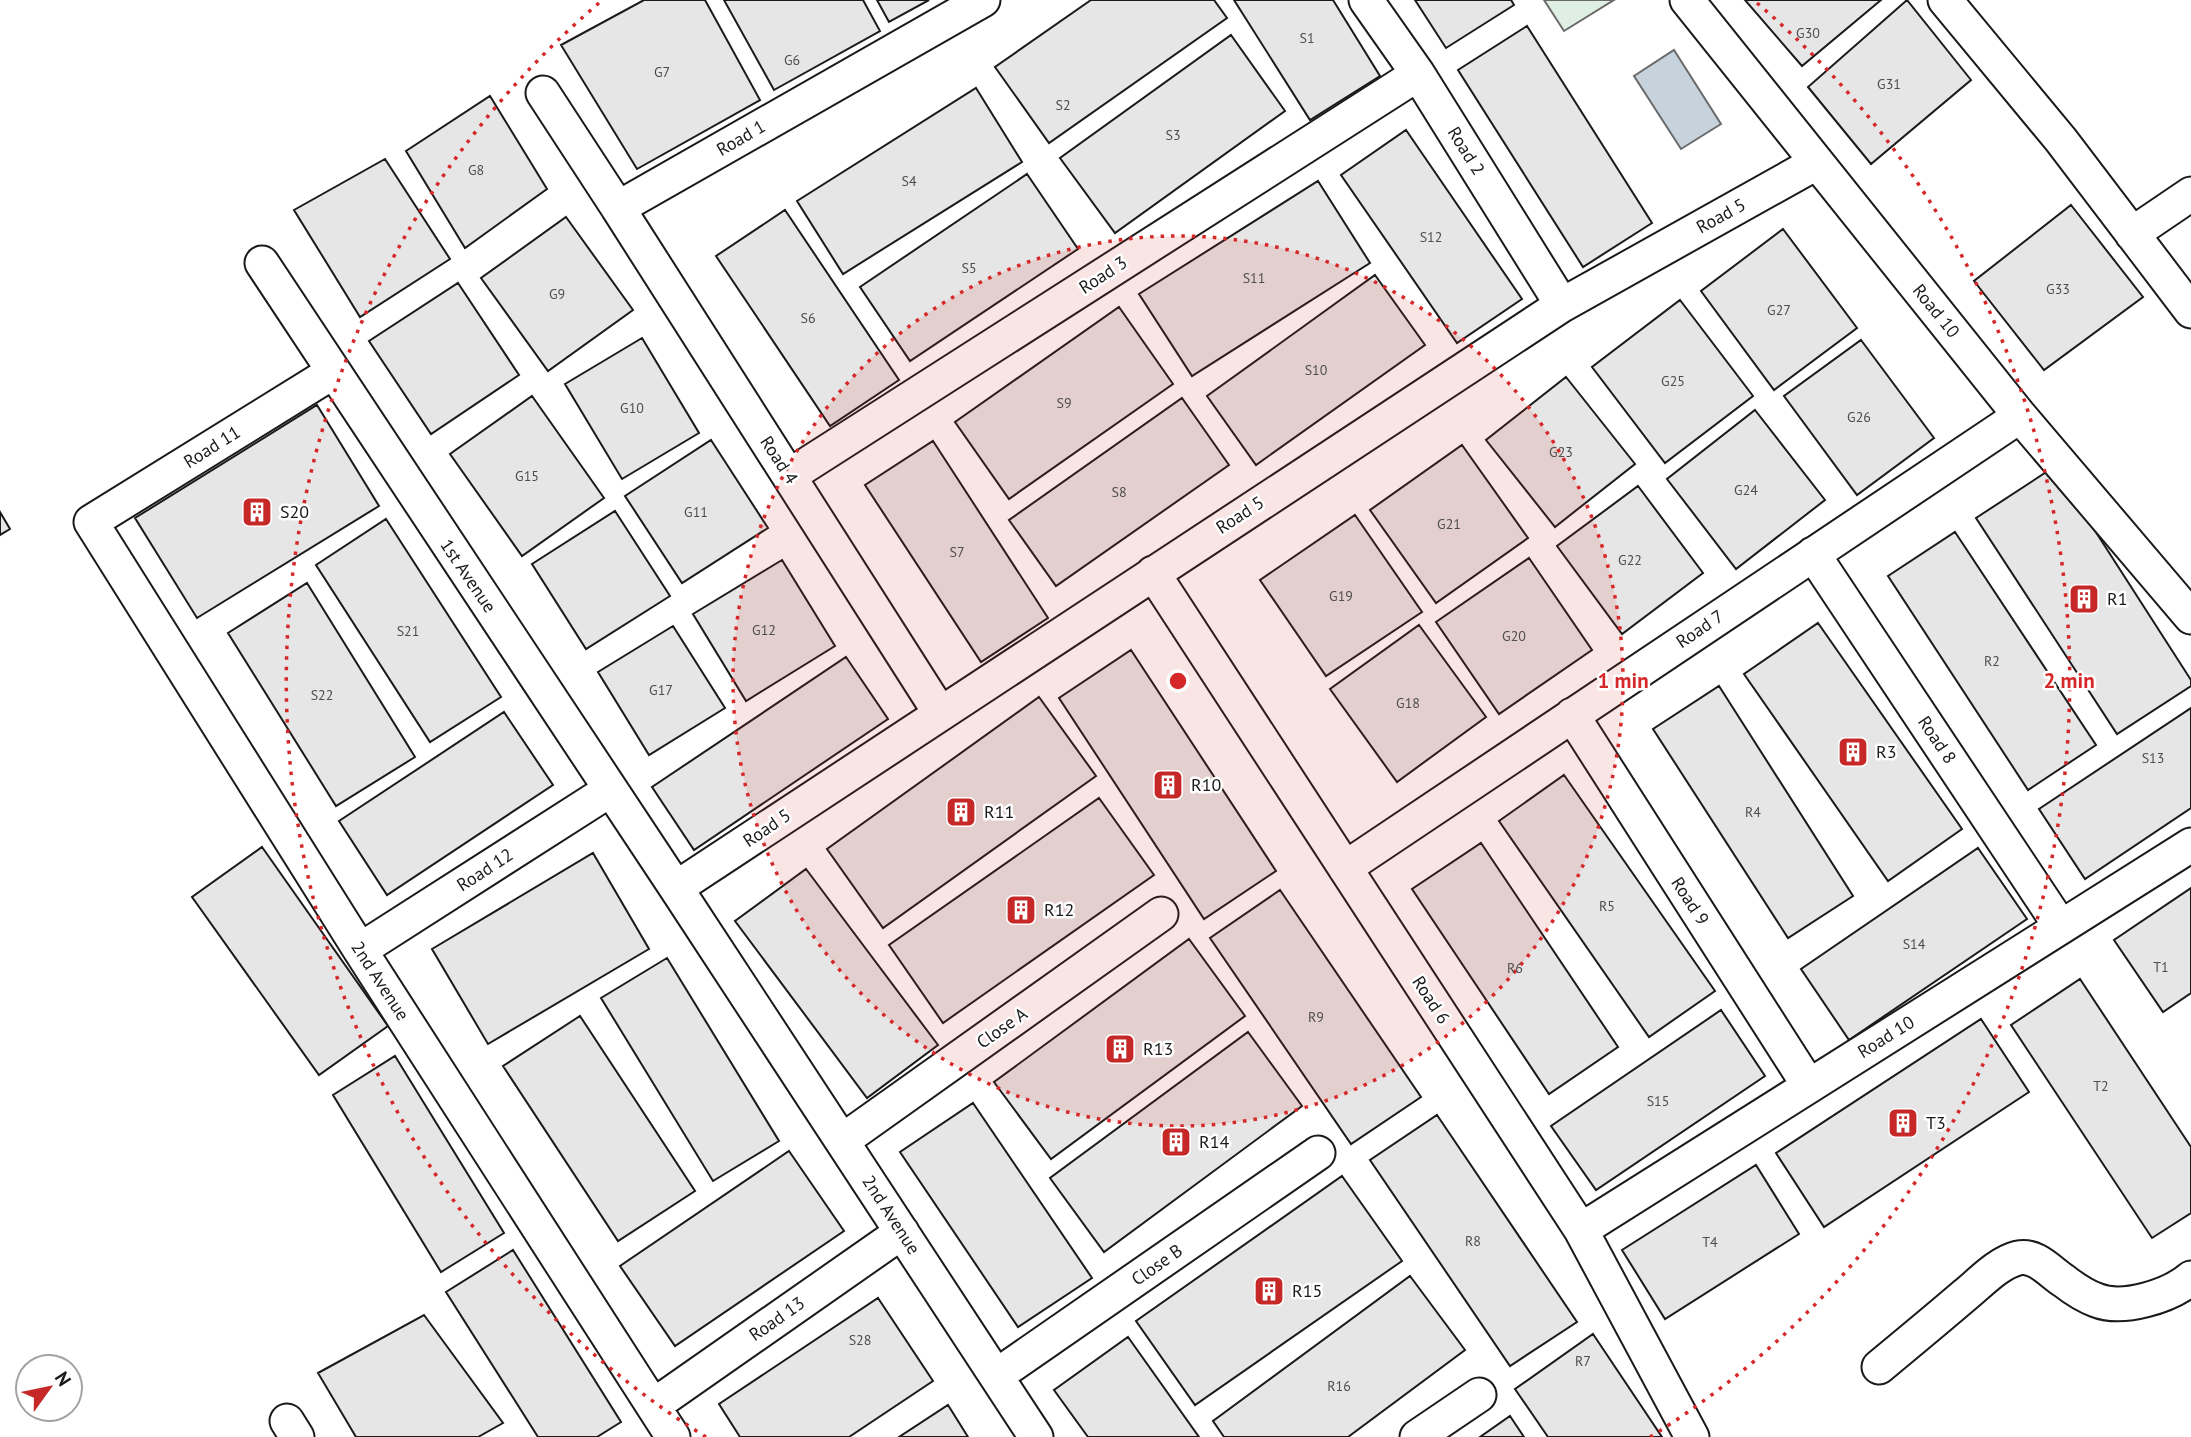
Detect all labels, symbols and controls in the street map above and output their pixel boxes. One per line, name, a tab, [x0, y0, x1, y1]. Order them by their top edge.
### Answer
house number: G30	[1796, 24, 1820, 42]
house number: S1	[1299, 29, 1315, 47]
house number: G6	[784, 51, 800, 69]
house number: G7	[654, 63, 670, 81]
house number: G31	[1877, 75, 1901, 93]
house number: S2	[1055, 96, 1071, 114]
street label: Road 1	[712, 114, 769, 161]
street label: Road 2	[1443, 122, 1490, 179]
house number: S3	[1165, 126, 1181, 144]
house number: G8	[468, 161, 484, 179]
house number: S4	[901, 172, 917, 190]
street label: Road 5	[1692, 193, 1749, 238]
house number: S12	[1420, 228, 1442, 246]
street label: Road 3	[1074, 251, 1131, 299]
house number: S5	[961, 259, 977, 277]
house number: S11	[1243, 269, 1265, 287]
street label: Road 10	[1908, 279, 1965, 342]
house number: G33	[2046, 280, 2070, 298]
house number: G9	[549, 285, 565, 303]
house number: G27	[1767, 301, 1791, 319]
house number: S6	[800, 309, 816, 327]
house number: S10	[1305, 361, 1328, 379]
house number: G25	[1661, 372, 1685, 390]
house number: S9	[1056, 394, 1072, 412]
house number: G10	[620, 399, 644, 417]
house number: G26	[1847, 408, 1871, 426]
street label: Road 11	[179, 420, 244, 473]
street label: Road 4	[755, 431, 804, 488]
house number: G23	[1549, 443, 1573, 461]
house number: G15	[515, 467, 539, 485]
house number: G24	[1734, 481, 1758, 499]
house number: S8	[1111, 483, 1127, 501]
street label: Road 5	[1211, 491, 1268, 539]
building icon: S20	[240, 495, 274, 529]
place label: S20	[280, 500, 309, 523]
house number: G11	[684, 503, 708, 521]
house number: G21	[1437, 515, 1461, 533]
street label: 1st Avenue	[435, 534, 501, 617]
house number: S7	[949, 543, 965, 561]
house number: G22	[1618, 551, 1642, 569]
building icon: R1	[2067, 582, 2101, 616]
house number: G19	[1329, 587, 1353, 605]
place label: R1	[2107, 587, 2128, 610]
street label: Road 7	[1671, 604, 1728, 653]
house number: G12	[752, 621, 776, 639]
house number: S21	[397, 622, 419, 640]
house number: G20	[1502, 627, 1526, 645]
house number: R2	[1984, 652, 2000, 670]
text: 1 min	[1597, 667, 1649, 694]
text: 2 min	[2043, 667, 2095, 694]
centre of rings	[1166, 669, 1190, 693]
house number: G17	[649, 681, 673, 699]
house number: S22	[311, 686, 333, 704]
house number: G18	[1396, 694, 1420, 712]
street label: Road 8	[1913, 711, 1962, 768]
building icon: R3	[1836, 735, 1870, 769]
place label: R3	[1876, 740, 1897, 763]
house number: S13	[2142, 749, 2164, 767]
building icon: R10	[1151, 768, 1185, 802]
place label: R10	[1191, 773, 1222, 796]
building icon: R11	[944, 795, 978, 829]
place label: R11	[984, 800, 1014, 823]
street label: Road 5	[738, 803, 795, 852]
house number: R4	[1745, 803, 1761, 821]
street label: Road 12	[452, 843, 517, 896]
street label: Road 9	[1666, 872, 1714, 929]
building icon: R12	[1004, 893, 1038, 927]
house number: R5	[1599, 897, 1615, 915]
place label: R12	[1044, 898, 1074, 921]
house number: S14	[1903, 935, 1926, 953]
street label: 2nd Avenue	[346, 937, 415, 1025]
house number: T1	[2153, 958, 2169, 976]
house number: R6	[1507, 959, 1523, 977]
street label: Road 6	[1407, 971, 1455, 1028]
street label: Close A	[972, 1002, 1032, 1053]
house number: R9	[1308, 1008, 1324, 1026]
street label: Road 10	[1853, 1010, 1918, 1063]
building icon: R13	[1103, 1032, 1137, 1066]
place label: R13	[1143, 1037, 1173, 1060]
house number: T2	[2093, 1077, 2109, 1095]
house number: S15	[1647, 1092, 1669, 1110]
building icon: T3	[1886, 1106, 1920, 1140]
place label: T3	[1926, 1111, 1946, 1134]
building icon: R14	[1159, 1125, 1193, 1159]
place label: R14	[1199, 1130, 1230, 1153]
street label: 2nd Avenue	[857, 1171, 926, 1259]
house number: R8	[1465, 1232, 1481, 1250]
house number: T4	[1702, 1233, 1718, 1251]
street label: Close B	[1127, 1239, 1187, 1290]
building icon: R15	[1252, 1274, 1286, 1308]
place label: R15	[1292, 1279, 1322, 1302]
street label: Road 13	[744, 1291, 809, 1346]
house number: S28	[849, 1331, 871, 1349]
house number: R7	[1575, 1352, 1591, 1370]
north arrow	[14, 1353, 84, 1423]
text: N	[50, 1367, 77, 1391]
house number: R16	[1327, 1377, 1351, 1395]

